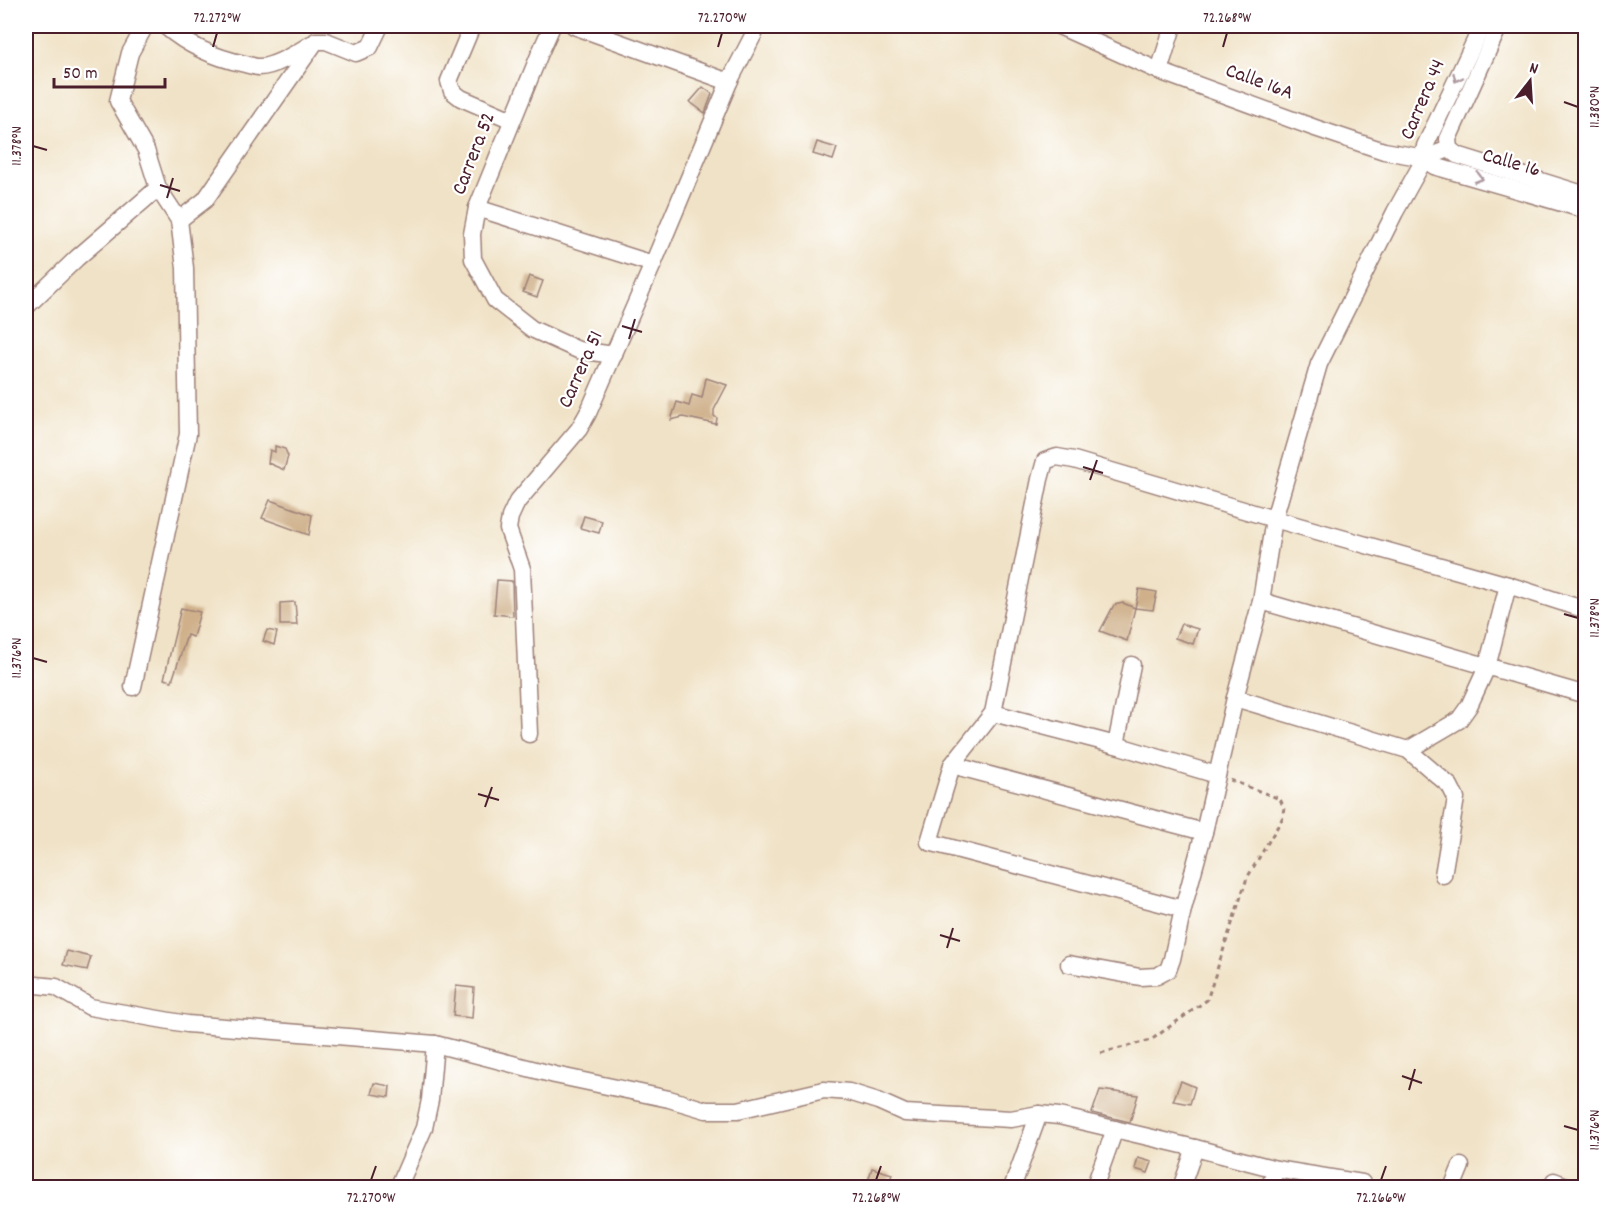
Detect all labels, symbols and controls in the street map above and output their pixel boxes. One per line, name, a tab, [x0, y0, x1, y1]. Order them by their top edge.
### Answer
text: 72.272°W	[193, 8, 241, 30]
text: 72.270°W	[698, 8, 747, 30]
text: 72.268°W	[1203, 8, 1251, 30]
scale bar	[54, 51, 165, 89]
north arrow	[1500, 51, 1560, 111]
street label: Carrera 44	[1394, 55, 1454, 145]
street label: Calle 16A	[1221, 57, 1297, 109]
text: N	[1527, 57, 1541, 81]
text: 50 m	[63, 62, 98, 87]
one-way arrow	[1452, 72, 1464, 83]
text: 11.380°N	[1585, 86, 1607, 128]
street label: Carrera 52	[446, 108, 504, 200]
text: 11.378°N	[7, 126, 29, 166]
street label: Calle 16	[1478, 141, 1544, 187]
one-way arrow	[1474, 171, 1484, 183]
street label: Carrera 51	[552, 327, 612, 413]
text: 11.378°N	[1585, 598, 1607, 638]
text: 11.376°N	[7, 637, 29, 679]
text: 11.376°N	[1585, 1109, 1607, 1151]
text: 72.270°W	[347, 1188, 396, 1210]
text: 72.268°W	[852, 1188, 900, 1210]
text: 72.266°W	[1356, 1188, 1406, 1210]

